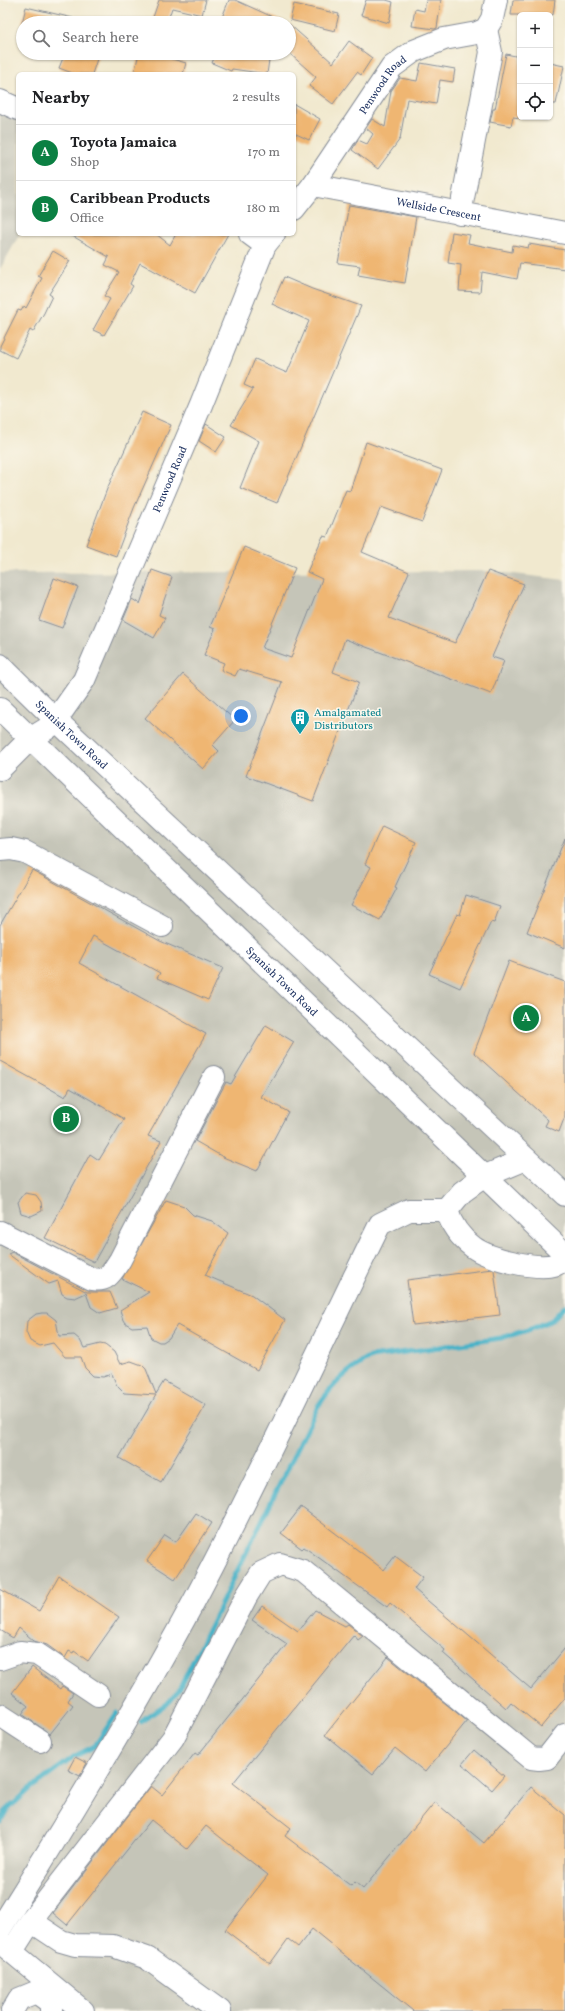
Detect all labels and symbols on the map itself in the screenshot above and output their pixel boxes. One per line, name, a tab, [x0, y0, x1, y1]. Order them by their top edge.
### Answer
street label: Penwood Road	[356, 53, 410, 118]
street label: Wellside Crescent	[395, 195, 482, 226]
street label: Penwood Road	[150, 444, 192, 515]
street label: Spanish Town Road	[31, 698, 110, 773]
your location	[231, 706, 251, 726]
place label: Amalgamated Distributors	[314, 706, 382, 734]
building icon: Amalgamated Distributors	[289, 707, 311, 735]
street label: Spanish Town Road	[242, 944, 320, 1020]
pin: A	[513, 1003, 539, 1033]
pin: B	[53, 1104, 79, 1134]

